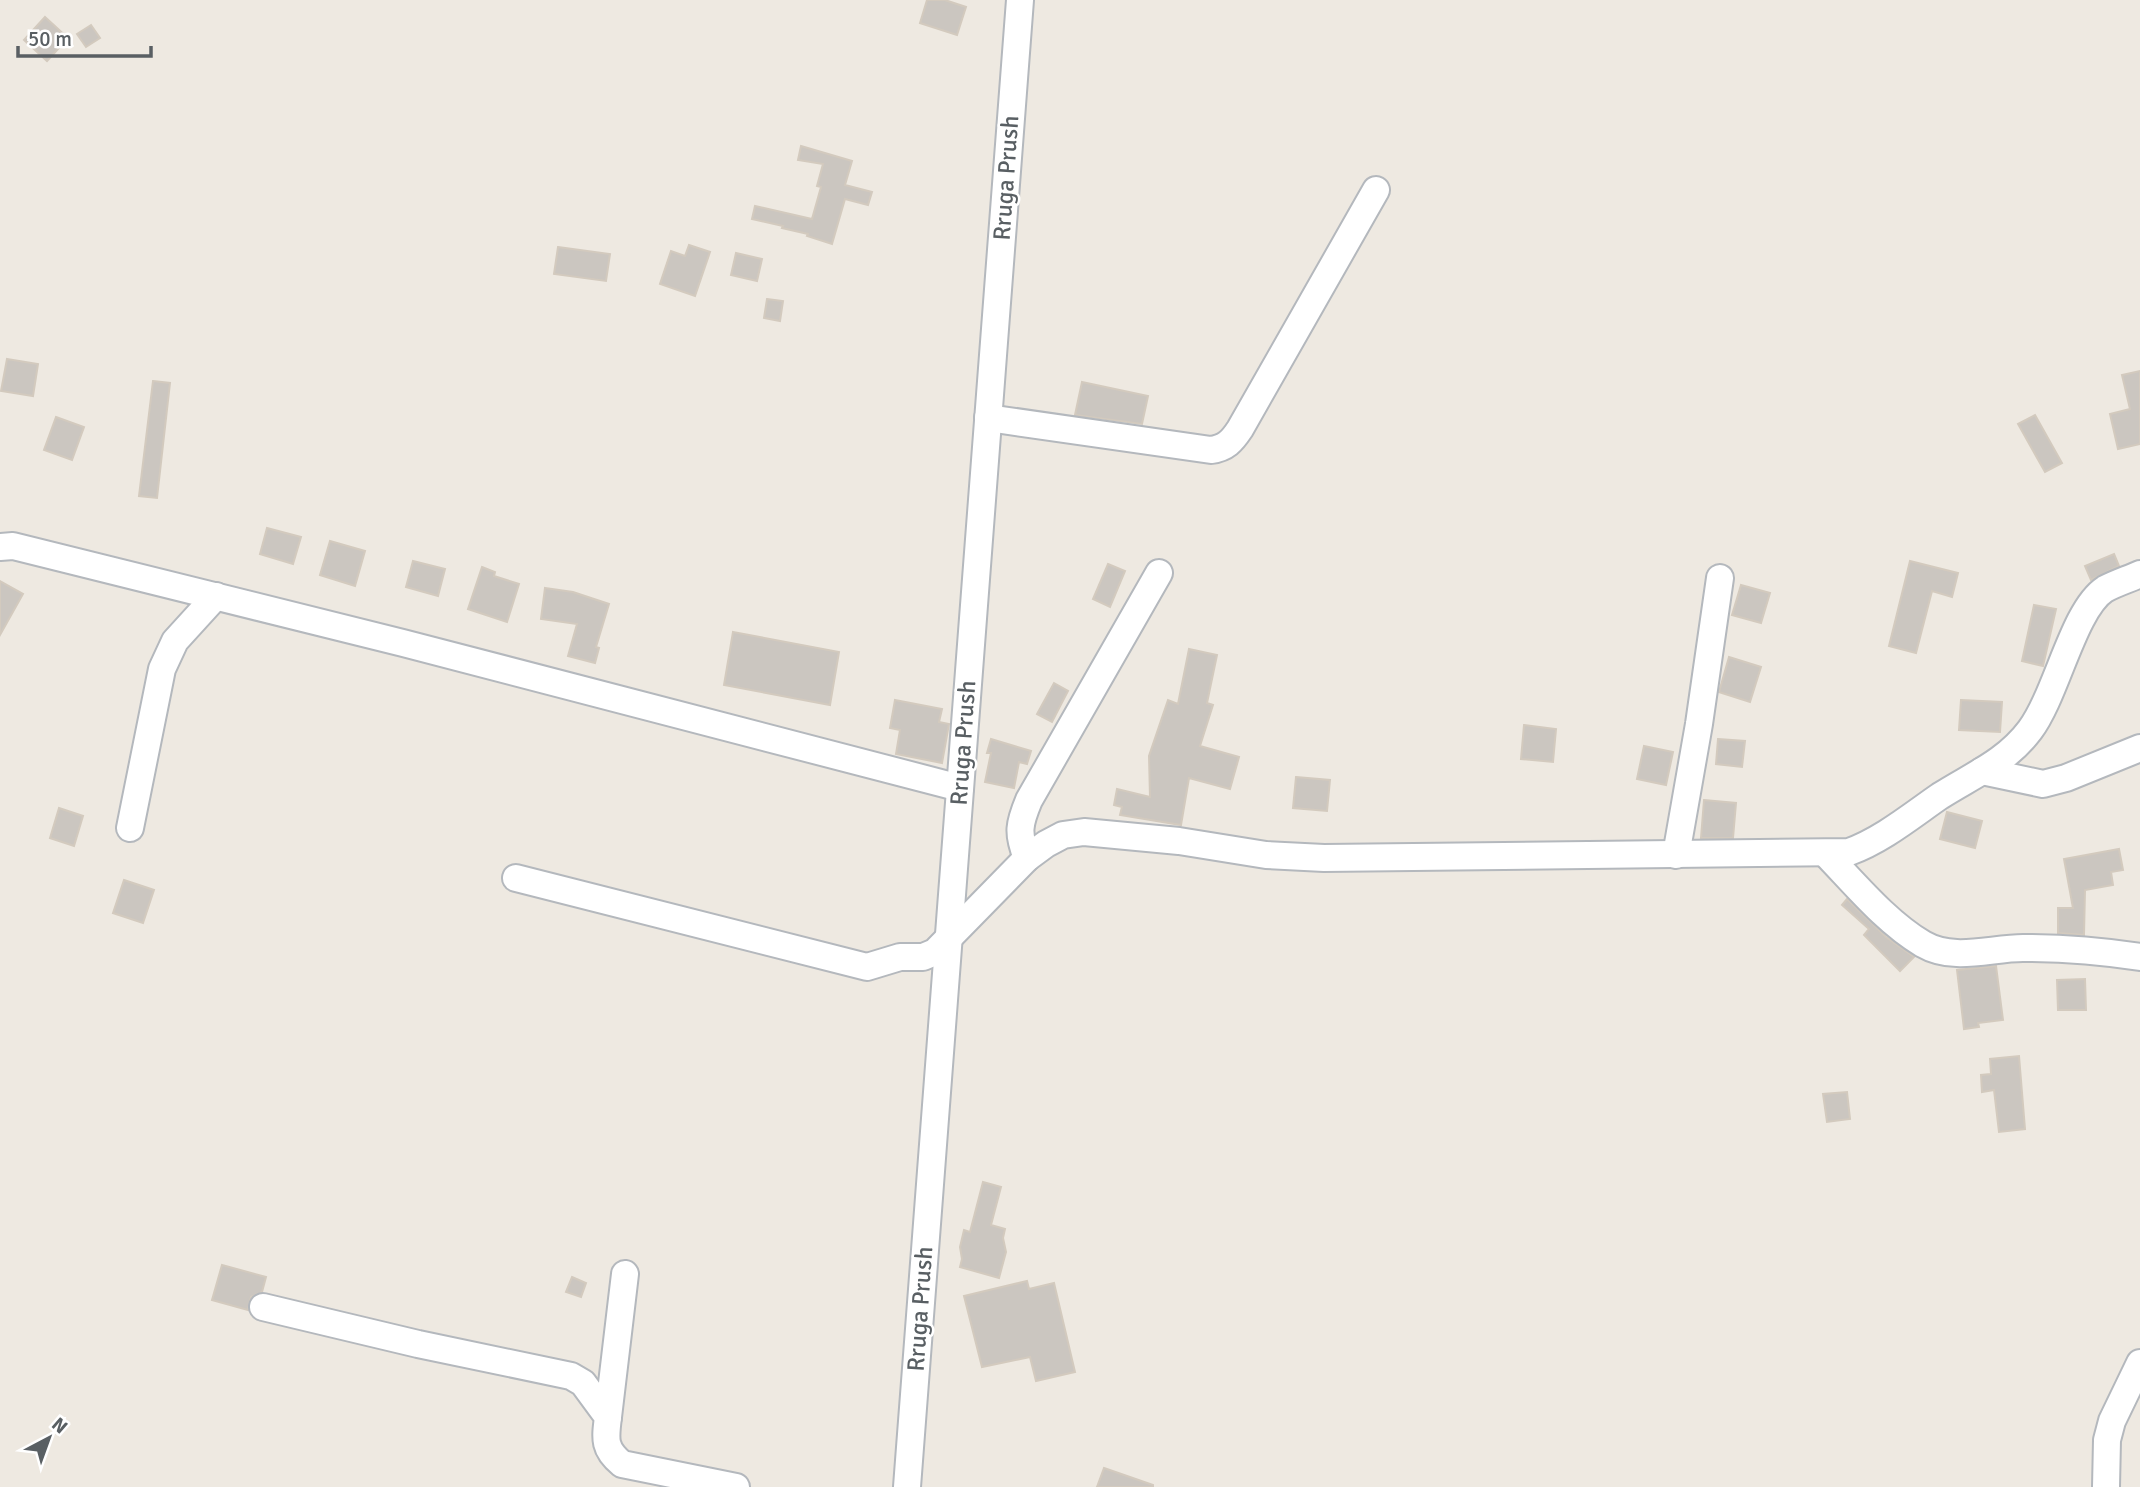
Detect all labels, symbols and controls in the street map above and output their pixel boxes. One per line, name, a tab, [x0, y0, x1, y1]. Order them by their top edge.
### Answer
scale bar	[18, 14, 150, 58]
text: 50 m	[28, 26, 72, 52]
street label: Rruga Prush	[987, 114, 1025, 242]
street label: Rruga Prush	[944, 679, 982, 807]
street label: Rruga Prush	[901, 1245, 939, 1373]
north arrow	[14, 1403, 84, 1473]
text: N	[47, 1413, 72, 1439]

